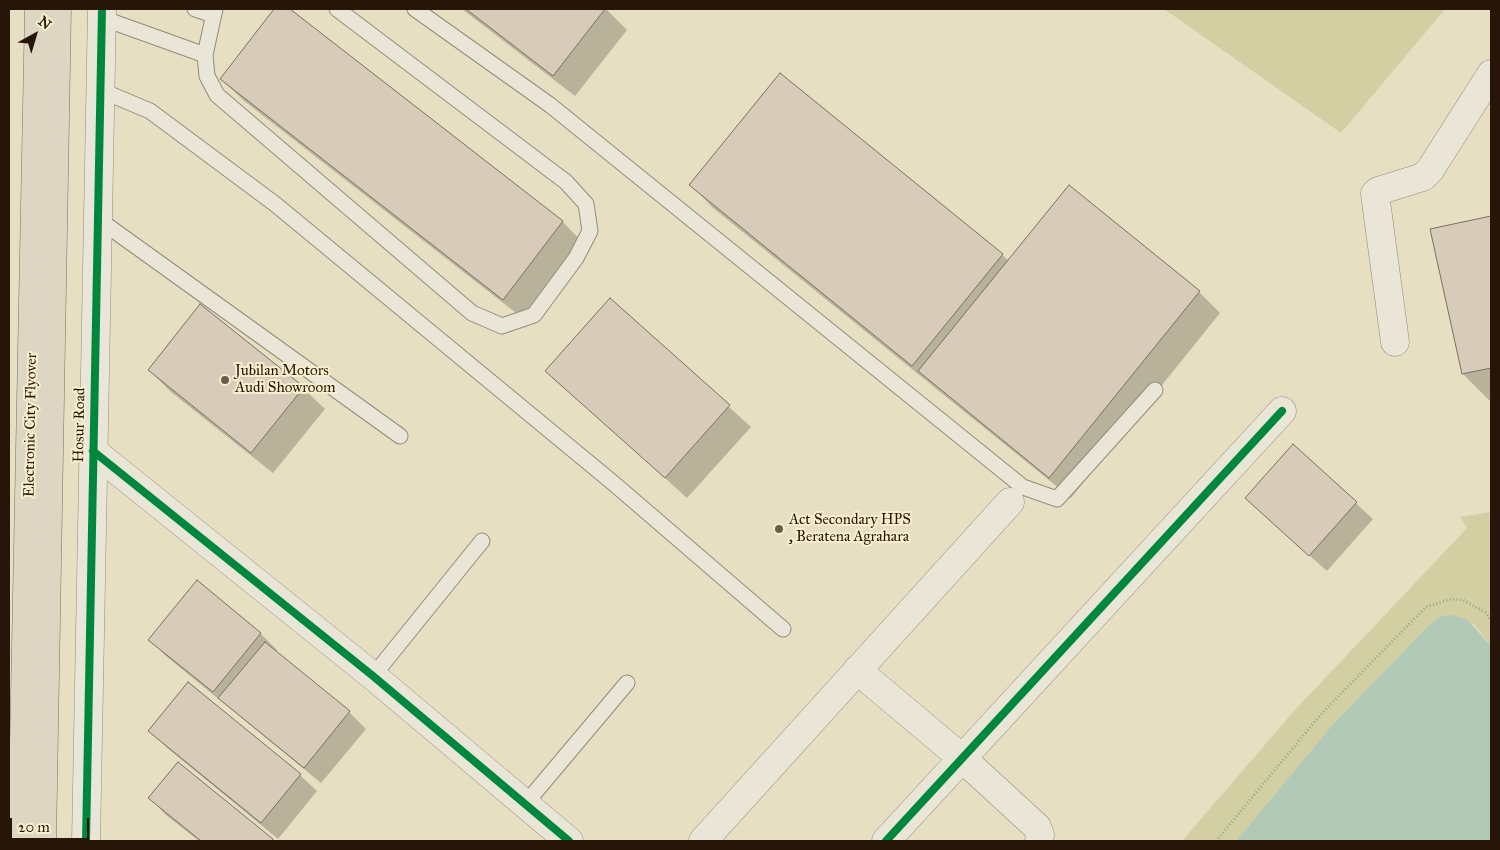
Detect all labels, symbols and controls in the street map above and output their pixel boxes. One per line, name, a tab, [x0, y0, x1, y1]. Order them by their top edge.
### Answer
north arrow	[10, 10, 60, 60]
text: N	[35, 13, 55, 33]
street label: Electronic City Flyover	[21, 353, 41, 497]
place label: Jubilan Motors Audi Showroom	[235, 362, 336, 397]
marker: Jubilan Motors Audi Showroom	[219, 374, 231, 386]
street label: Hosur Road	[70, 387, 90, 463]
place label: Act Secondary HPS , Beratena Agrahara	[789, 511, 911, 546]
marker: Act Secondary HPS , Beratena Agrahara	[773, 523, 785, 535]
scale bar	[12, 808, 91, 840]
text: 20 m	[18, 818, 50, 836]

